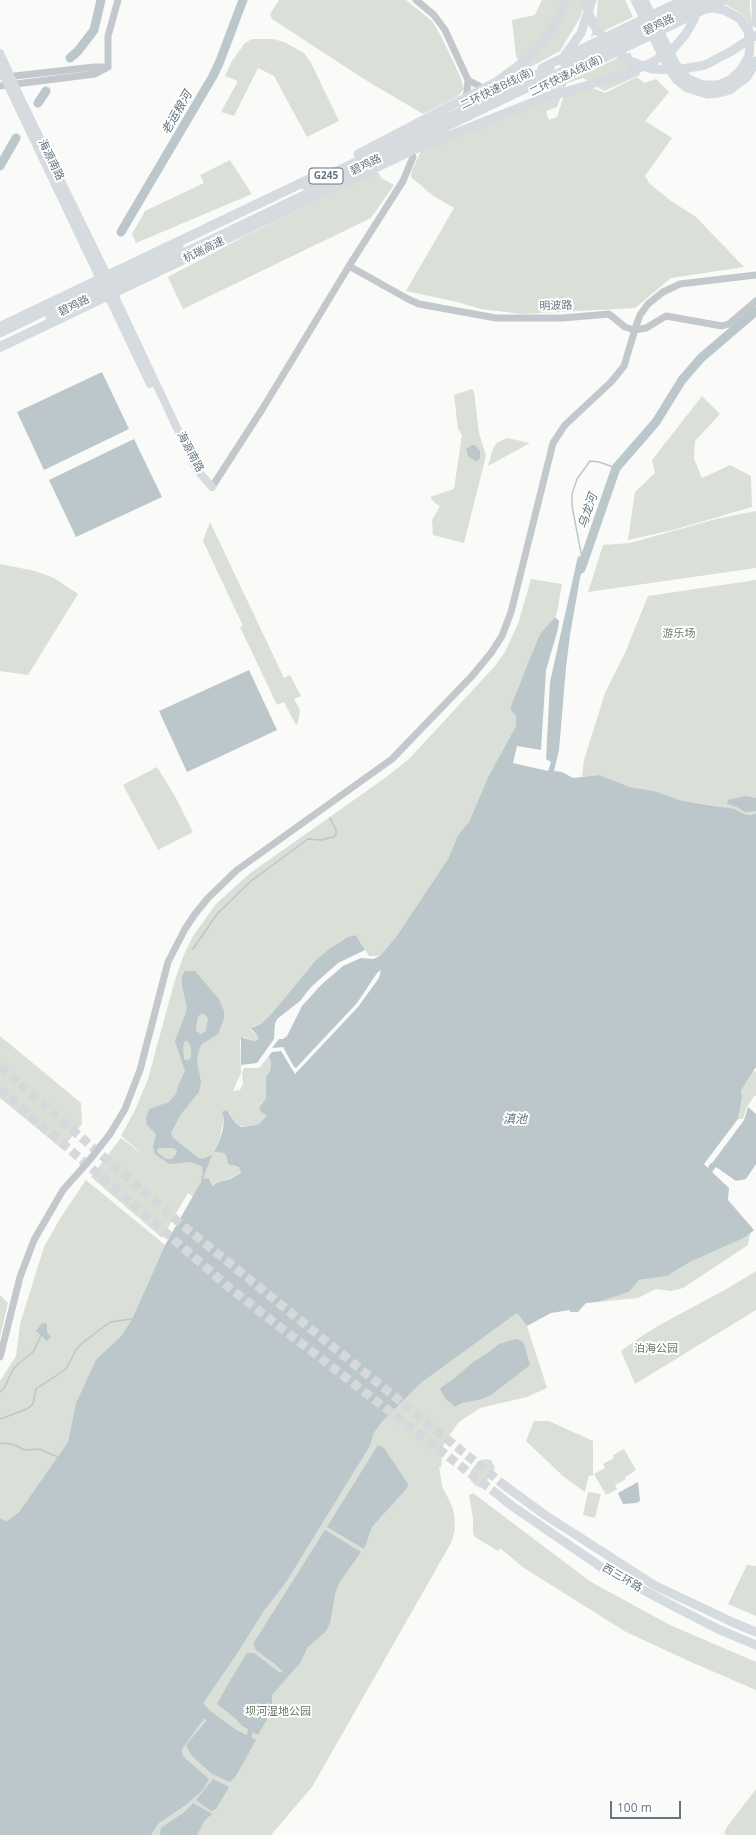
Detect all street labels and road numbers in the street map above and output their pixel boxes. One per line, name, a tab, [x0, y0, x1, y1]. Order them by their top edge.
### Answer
street label: 碧鸡路	[641, 12, 677, 38]
street label: 二环快速A线(南)	[527, 53, 605, 99]
street label: 二环快速B线(南)	[458, 66, 536, 112]
street label: 海源南路	[35, 137, 67, 183]
street label: 碧鸡路	[348, 152, 384, 178]
road number: G245	[309, 168, 343, 184]
street label: 杭瑞高速	[181, 234, 227, 266]
street label: 碧鸡路	[56, 293, 92, 319]
street label: 明波路	[539, 299, 573, 313]
street label: 海源南路	[174, 429, 206, 475]
street label: 西三环路	[600, 1561, 644, 1595]

